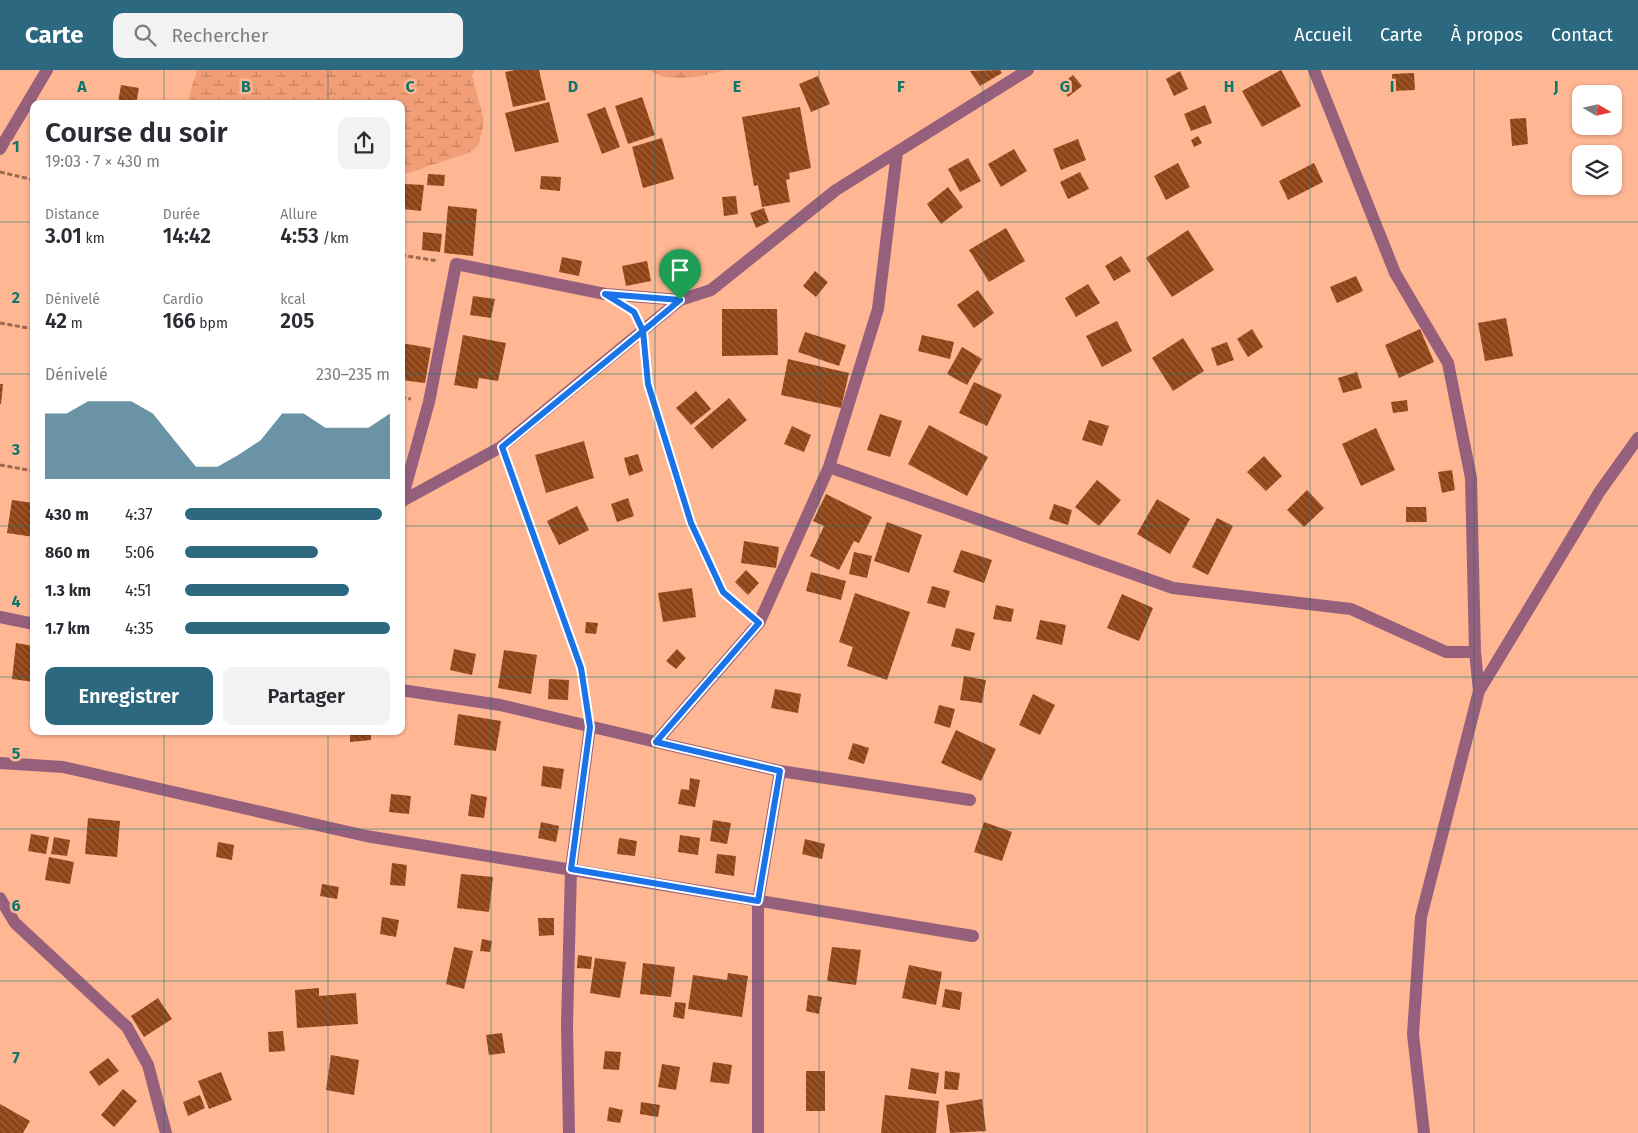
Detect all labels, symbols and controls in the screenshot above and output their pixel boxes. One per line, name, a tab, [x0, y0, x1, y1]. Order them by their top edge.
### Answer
search box	[113, 13, 463, 58]
text: Carte	[25, 21, 83, 49]
icon: search	[131, 21, 159, 49]
text: Rechercher	[171, 24, 268, 47]
text: Accueil	[1294, 24, 1352, 46]
text: Carte	[1380, 24, 1423, 46]
text: À propos	[1451, 24, 1523, 46]
text: Contact	[1551, 24, 1613, 46]
text: A	[76, 77, 87, 96]
text: B	[241, 77, 251, 96]
text: C	[405, 77, 415, 96]
text: D	[568, 77, 578, 96]
text: E	[733, 77, 741, 96]
text: F	[897, 77, 905, 96]
text: G	[1060, 77, 1070, 96]
text: H	[1224, 77, 1234, 96]
text: I	[1390, 77, 1394, 96]
text: J	[1552, 77, 1559, 96]
north arrow	[1572, 85, 1622, 135]
map controls	[1572, 85, 1622, 195]
text: Course du soir	[45, 116, 228, 149]
button: share	[338, 117, 390, 169]
text: 1	[12, 137, 20, 156]
button: layers	[1572, 145, 1622, 195]
text: 19:03 · 7 × 430 m	[45, 152, 160, 171]
text: Distance	[45, 206, 99, 223]
text: Durée	[163, 206, 200, 223]
text: Allure	[280, 206, 317, 223]
text: 3.01	[45, 223, 82, 249]
text: 14:42	[163, 223, 211, 249]
text: 4:53	[280, 223, 319, 249]
text: km	[82, 230, 105, 247]
text: /km	[319, 230, 349, 247]
pin	[659, 249, 701, 300]
icon: arrive	[666, 256, 694, 284]
text: 2	[12, 288, 20, 307]
text: Dénivelé	[45, 291, 100, 308]
text: Cardio	[163, 291, 203, 308]
text: kcal	[280, 291, 306, 308]
text: 42	[45, 308, 67, 334]
text: 166	[163, 308, 196, 334]
text: 205	[280, 308, 314, 334]
text: m	[67, 315, 83, 332]
text: bpm	[196, 315, 228, 332]
text: Dénivelé	[45, 365, 108, 384]
text: 230–235 m	[316, 365, 390, 384]
text: 3	[11, 440, 20, 459]
text: 430 m	[45, 505, 89, 524]
text: 4:37	[125, 505, 153, 524]
text: 860 m	[45, 543, 90, 562]
text: 5:06	[125, 543, 154, 562]
text: 1.3 km	[45, 581, 91, 600]
text: 4:51	[125, 581, 152, 600]
text: 4	[11, 592, 21, 611]
text: 1.7 km	[45, 619, 90, 638]
text: 4:35	[125, 619, 154, 638]
button: Enregistrer	[45, 667, 213, 725]
button: Partager	[223, 667, 390, 725]
text: 5	[12, 744, 21, 763]
text: 6	[11, 896, 21, 915]
text: 7	[12, 1048, 20, 1067]

